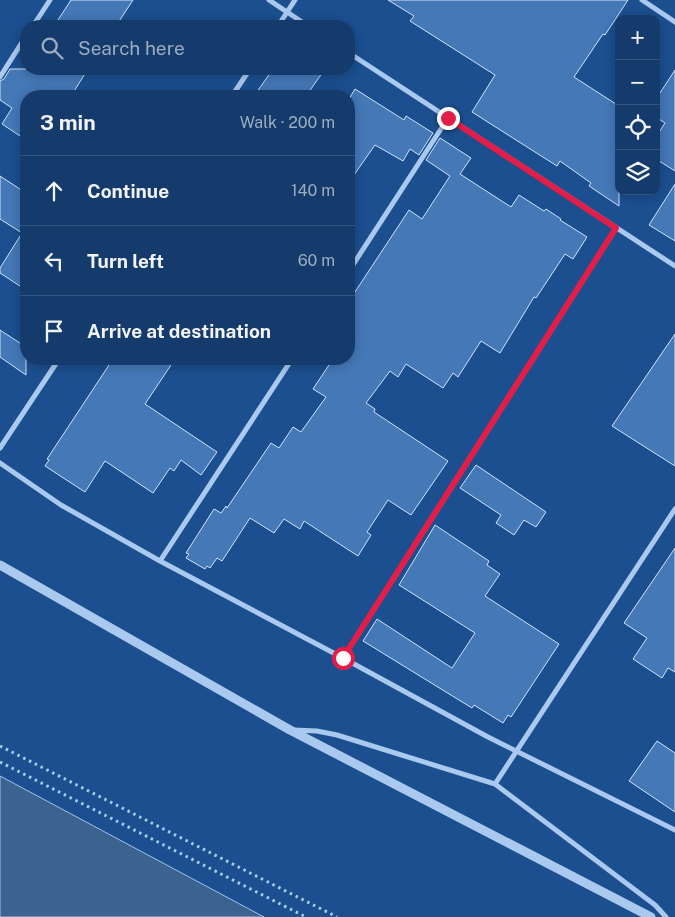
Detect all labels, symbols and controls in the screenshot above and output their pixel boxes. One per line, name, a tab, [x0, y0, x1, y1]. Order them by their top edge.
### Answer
map controls	[615, 15, 660, 195]
button: +	[615, 15, 660, 60]
search box	[20, 20, 355, 75]
icon: search	[38, 34, 66, 62]
text: Search here	[78, 37, 185, 59]
button: −	[615, 60, 660, 105]
button: locate	[615, 105, 660, 150]
route end	[437, 107, 460, 130]
text: 3 min	[40, 110, 96, 135]
text: Walk · 200 m	[240, 113, 335, 132]
button: layers	[615, 150, 660, 195]
icon: ahead	[40, 177, 68, 205]
text: Continue	[87, 180, 169, 202]
text: 140 m	[291, 181, 335, 200]
icon: left	[40, 247, 68, 275]
text: Turn left	[87, 250, 164, 272]
text: 60 m	[298, 251, 335, 270]
icon: arrive	[40, 317, 68, 345]
text: Arrive at destination	[87, 320, 271, 342]
route start	[332, 647, 355, 670]

